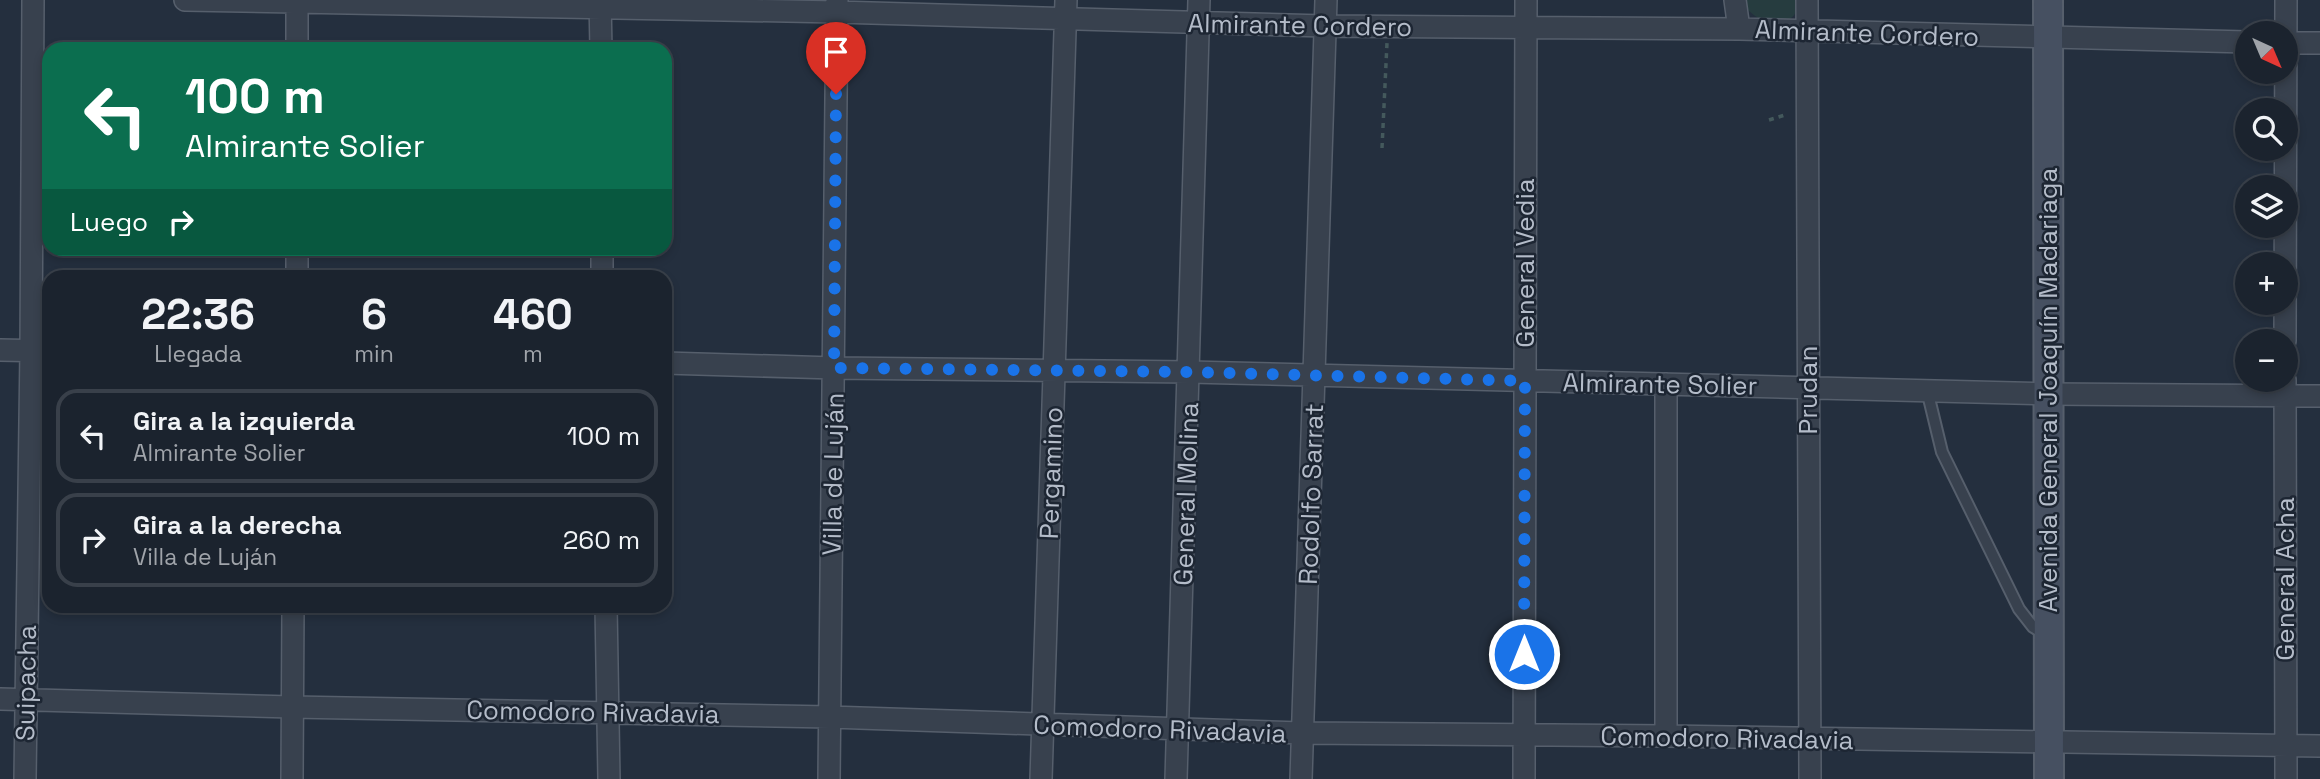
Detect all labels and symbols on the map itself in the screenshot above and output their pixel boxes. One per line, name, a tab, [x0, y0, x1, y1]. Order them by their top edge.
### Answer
street label: Almirante Cordero	[1187, 6, 1413, 44]
street label: Almirante Cordero	[1754, 12, 1980, 54]
north arrow	[2235, 21, 2298, 84]
pin	[806, 22, 866, 94]
street label: Avenida General Joaquín Madariaga	[2031, 167, 2065, 612]
street label: General Vedia	[1508, 178, 1542, 348]
street label: Prudan	[1791, 346, 1825, 434]
street label: Almirante Solier	[1562, 365, 1758, 403]
street label: Villa de Luján	[815, 392, 851, 556]
street label: General Molina	[1166, 402, 1206, 586]
street label: Rodolfo Sarrat	[1291, 403, 1331, 585]
street label: Pergamino	[1032, 406, 1070, 540]
street label: General Acha	[2268, 497, 2302, 661]
position arrow	[1487, 617, 1561, 691]
street label: Suipacha	[8, 625, 44, 741]
street label: Comodoro Rivadavia	[466, 693, 720, 731]
street label: Comodoro Rivadavia	[1033, 708, 1287, 750]
street label: Comodoro Rivadavia	[1600, 719, 1854, 757]

